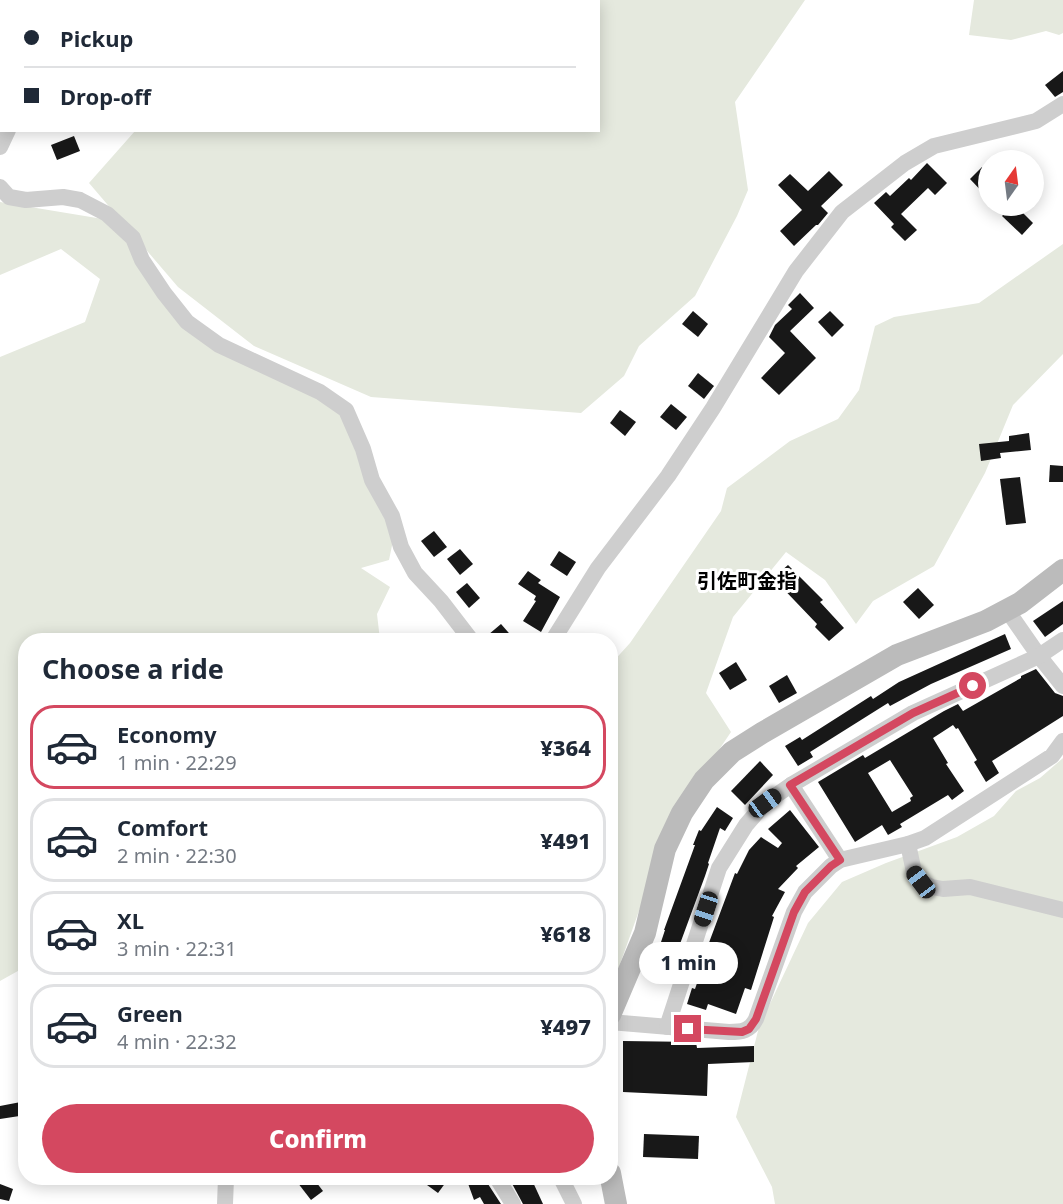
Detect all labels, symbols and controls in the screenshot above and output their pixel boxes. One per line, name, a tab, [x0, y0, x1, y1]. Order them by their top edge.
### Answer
text: Pickup	[60, 23, 133, 53]
text: Drop-off	[60, 81, 151, 111]
north arrow	[978, 150, 1044, 216]
map controls	[978, 150, 1044, 216]
district label: 引佐町金指	[697, 567, 797, 594]
text: Choose a ride	[42, 650, 224, 687]
route start	[959, 672, 986, 699]
text: Economy	[117, 719, 216, 749]
icon: car	[45, 720, 99, 774]
text: ¥364	[540, 732, 591, 762]
text: 1 min · 22:29	[117, 749, 237, 776]
car	[745, 785, 785, 821]
text: Comfort	[117, 812, 208, 842]
icon: car	[45, 813, 99, 867]
text: ¥491	[540, 825, 591, 855]
text: 2 min · 22:30	[117, 842, 237, 869]
car	[903, 862, 939, 902]
car	[692, 889, 720, 929]
text: XL	[117, 905, 144, 935]
icon: car	[45, 906, 99, 960]
text: ¥618	[540, 918, 591, 948]
text: 3 min · 22:31	[117, 935, 237, 962]
callout: 1 min	[638, 942, 738, 984]
text: 1 min	[661, 949, 716, 976]
text: Green	[117, 998, 183, 1028]
icon: car	[45, 999, 99, 1053]
text: ¥497	[540, 1011, 591, 1041]
route end	[674, 1015, 701, 1042]
text: 4 min · 22:32	[117, 1028, 237, 1055]
button: Confirm	[42, 1104, 594, 1173]

